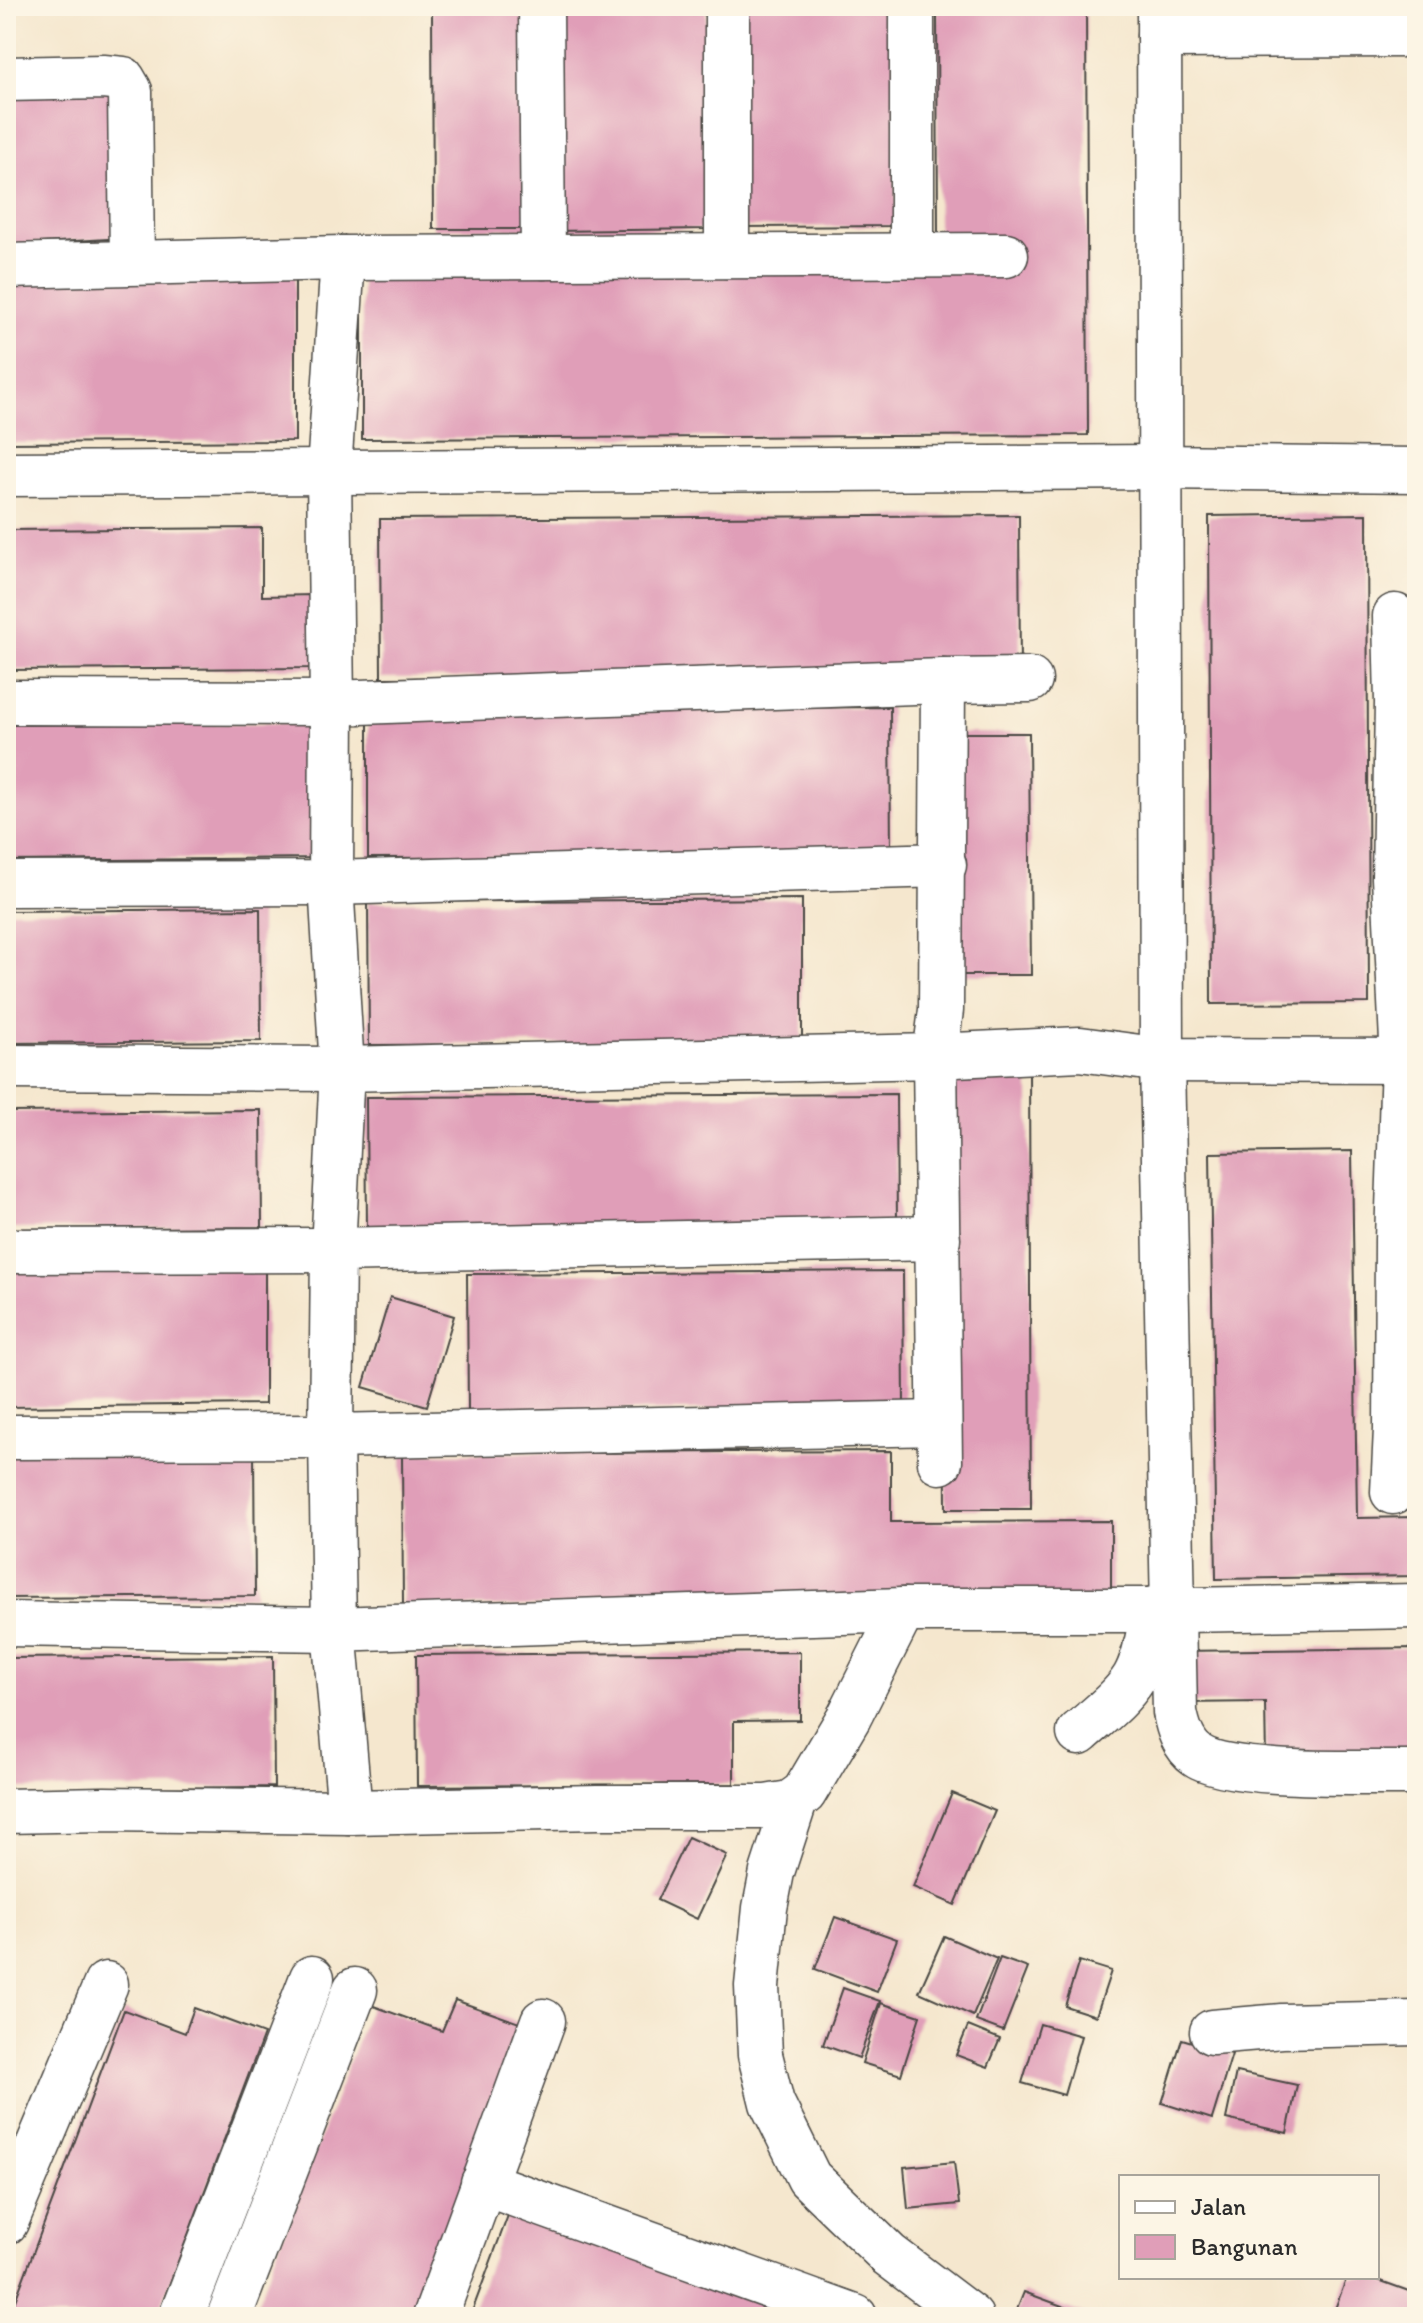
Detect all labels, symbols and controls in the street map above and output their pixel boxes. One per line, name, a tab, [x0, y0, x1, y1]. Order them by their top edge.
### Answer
legend	[1119, 2175, 1379, 2279]
text: Jalan	[1191, 2192, 1246, 2221]
text: Bangunan	[1191, 2232, 1298, 2261]

